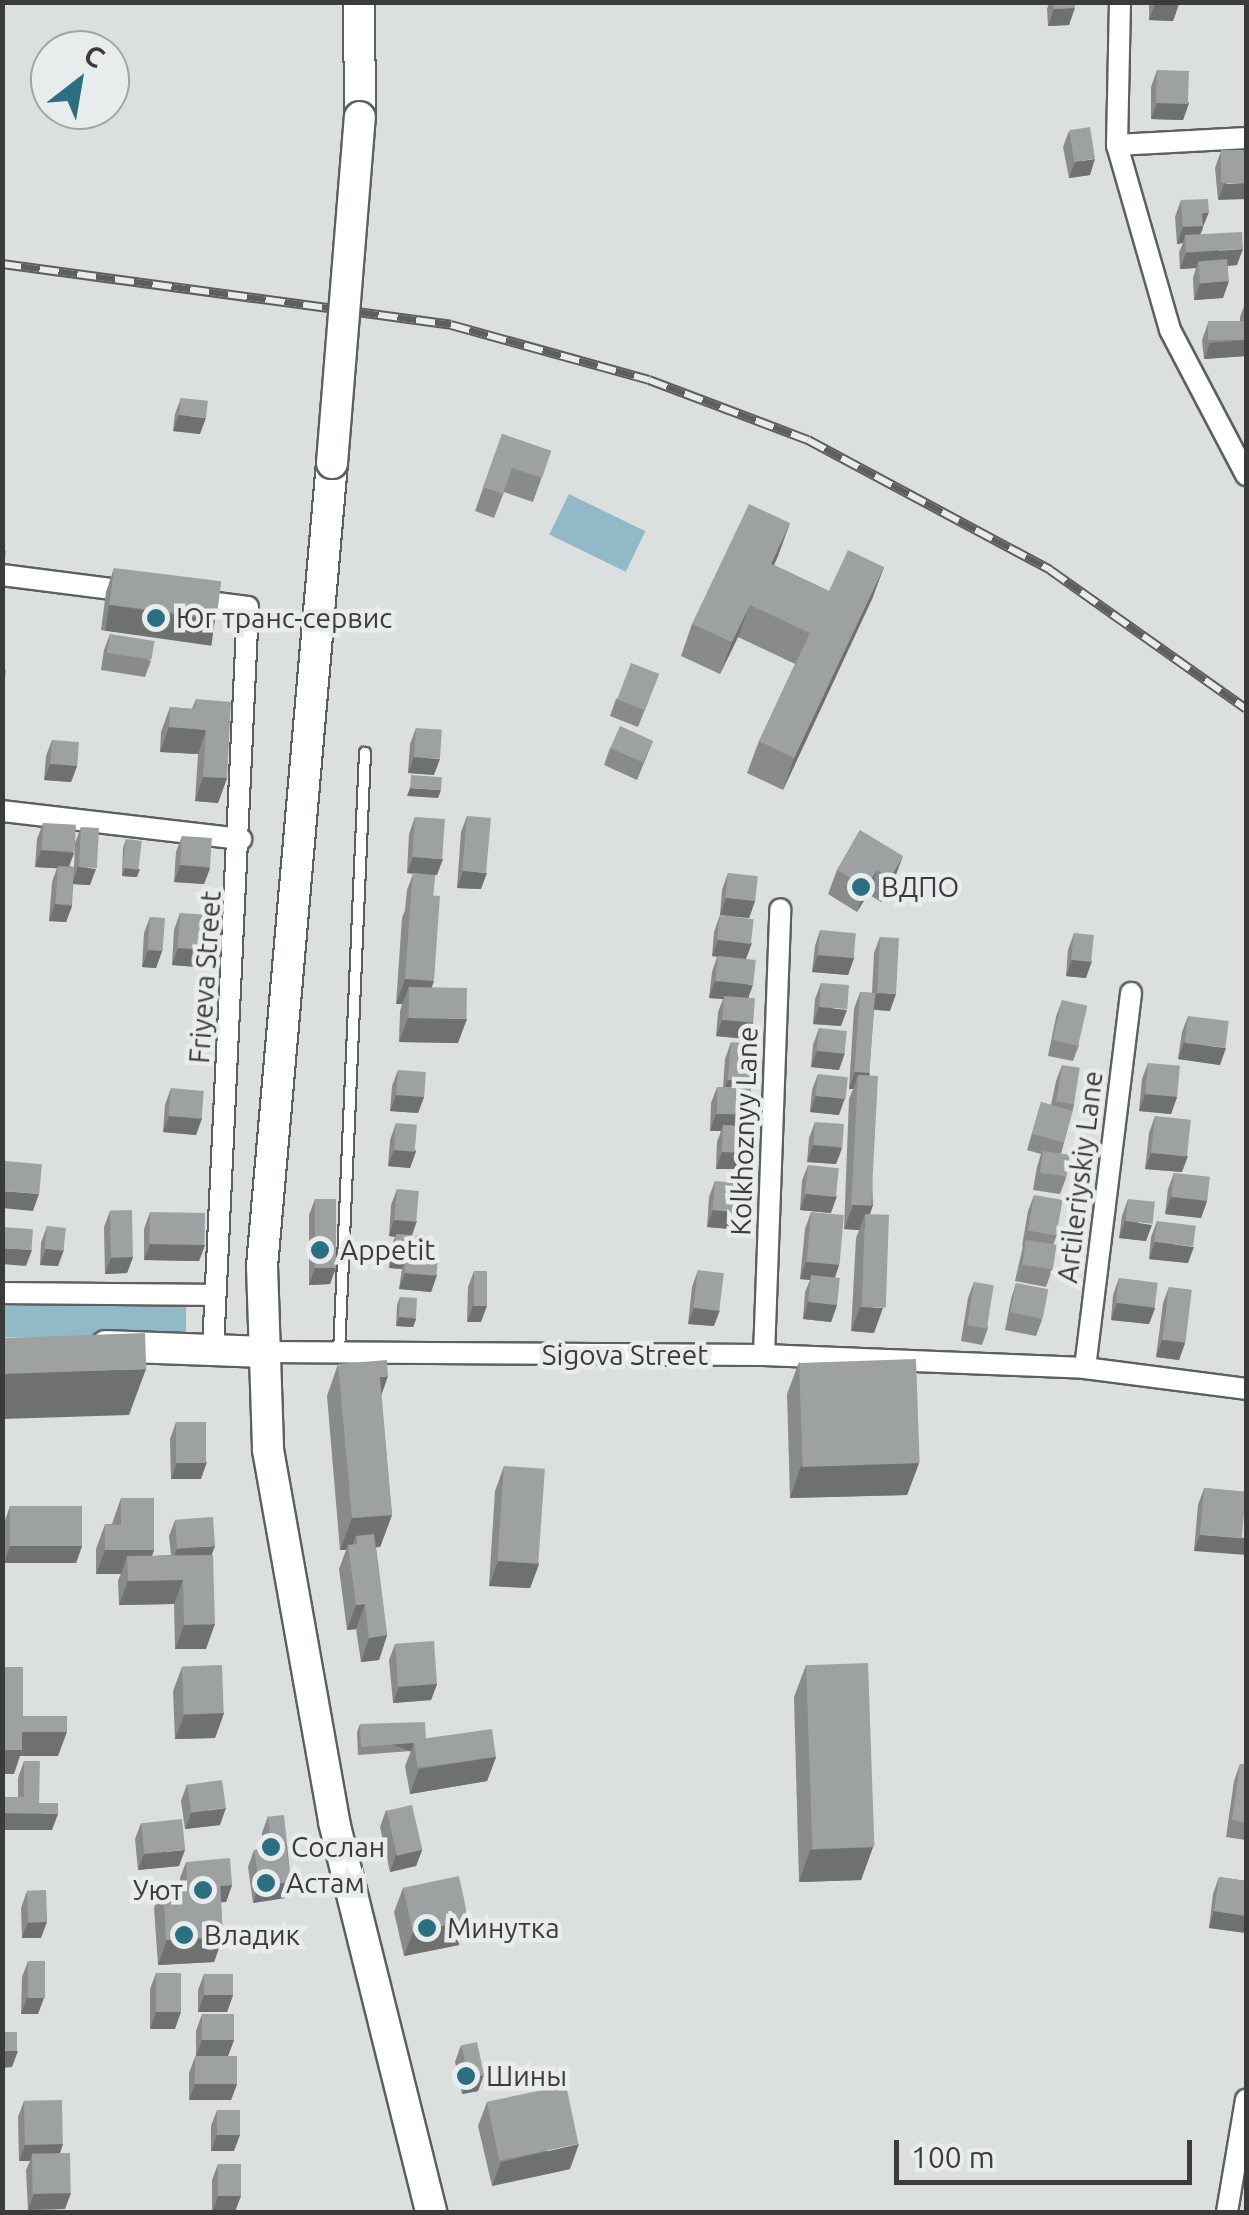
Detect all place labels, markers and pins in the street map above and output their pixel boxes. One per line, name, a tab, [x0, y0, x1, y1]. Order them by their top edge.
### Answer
place label: Юг транс-сервис	[176, 601, 392, 635]
marker: Юг транс-сервис	[145, 607, 167, 629]
place label: ВДПО	[881, 870, 959, 904]
marker: ВДПО	[850, 876, 872, 898]
place label: Appetit	[340, 1233, 435, 1267]
marker: Appetit	[309, 1239, 331, 1261]
place label: Сослан	[291, 1830, 385, 1864]
marker: Сослан	[260, 1836, 282, 1858]
place label: Астам	[286, 1866, 365, 1900]
marker: Астам	[255, 1872, 277, 1894]
place label: Уют	[133, 1873, 183, 1907]
marker: Уют	[192, 1879, 214, 1901]
place label: Минутка	[447, 1911, 560, 1945]
marker: Минутка	[416, 1917, 438, 1939]
place label: Владик	[204, 1918, 300, 1952]
marker: Владик	[173, 1924, 195, 1946]
place label: Шины	[486, 2059, 567, 2093]
marker: Шины	[455, 2065, 477, 2087]

